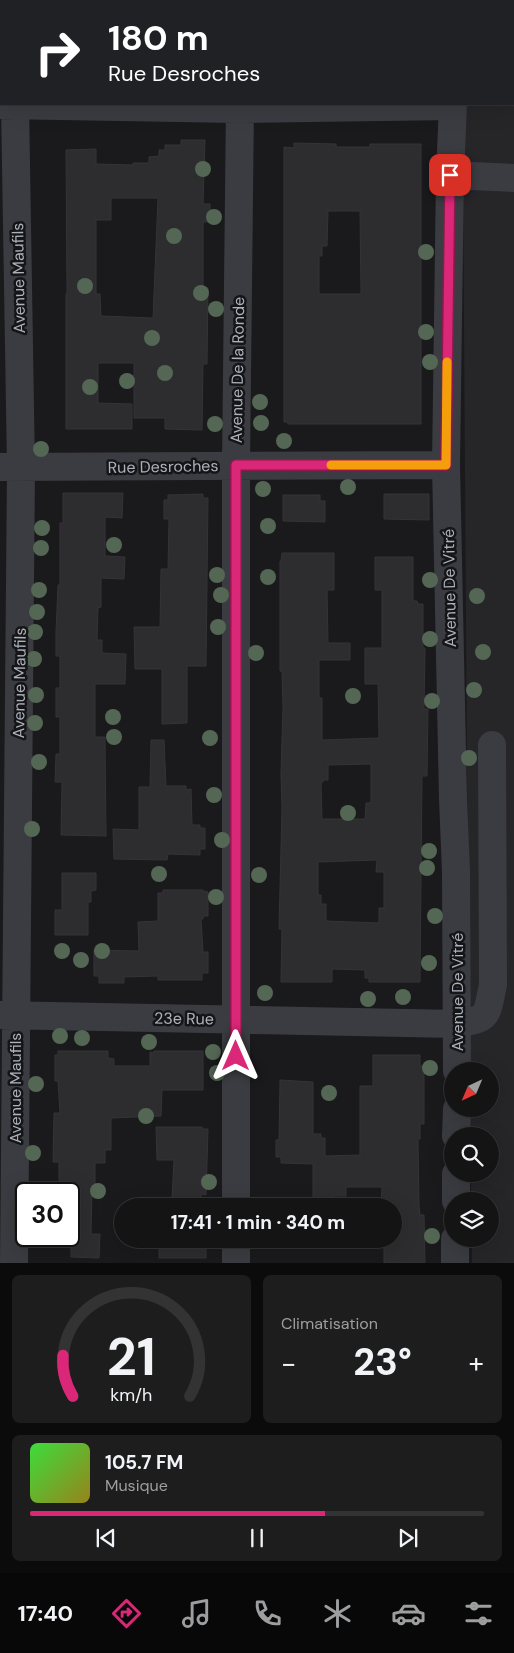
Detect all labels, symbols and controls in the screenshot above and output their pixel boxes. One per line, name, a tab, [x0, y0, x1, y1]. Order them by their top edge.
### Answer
text: 180 m	[108, 15, 209, 61]
icon: right	[25, 20, 90, 85]
text: Rue Desroches	[108, 59, 260, 88]
pin	[429, 154, 471, 196]
icon: arrive	[436, 161, 464, 189]
street label: Avenue Maufils	[7, 223, 30, 333]
street label: Avenue De la Ronde	[226, 297, 249, 443]
street label: Rue Desroches	[107, 455, 219, 478]
street label: Avenue De Vitré	[438, 529, 461, 647]
street label: Avenue Maufils	[8, 628, 31, 738]
street label: Avenue De Vitré	[447, 933, 468, 1051]
street label: 23e Rue	[154, 1007, 214, 1030]
position arrow	[209, 1029, 261, 1081]
street label: Avenue Maufils	[5, 1033, 26, 1143]
north arrow	[444, 1062, 499, 1118]
map controls	[444, 1062, 499, 1247]
button: search	[444, 1127, 499, 1182]
speed limit sign: 30	[15, 1182, 80, 1247]
button: layers	[444, 1192, 499, 1247]
text: 17:41 · 1 min · 340 m	[171, 1210, 345, 1235]
text: Climatisation	[281, 1313, 378, 1334]
text: 21	[107, 1323, 156, 1391]
text: 23°	[353, 1337, 412, 1387]
text: −	[281, 1345, 296, 1382]
text: +	[469, 1345, 484, 1382]
text: km/h	[110, 1383, 153, 1407]
text: 105.7 FM	[105, 1450, 183, 1475]
text: Musique	[105, 1475, 168, 1496]
icon: previous	[92, 1524, 120, 1552]
icon: pause	[243, 1524, 271, 1552]
icon: next	[394, 1524, 422, 1552]
icon: directions	[109, 1596, 144, 1631]
icon: music	[179, 1596, 214, 1631]
icon: phone	[250, 1596, 285, 1631]
icon: climate	[320, 1596, 355, 1631]
icon: car	[391, 1596, 426, 1631]
icon: filters	[461, 1596, 496, 1631]
text: 17:40	[18, 1599, 73, 1628]

